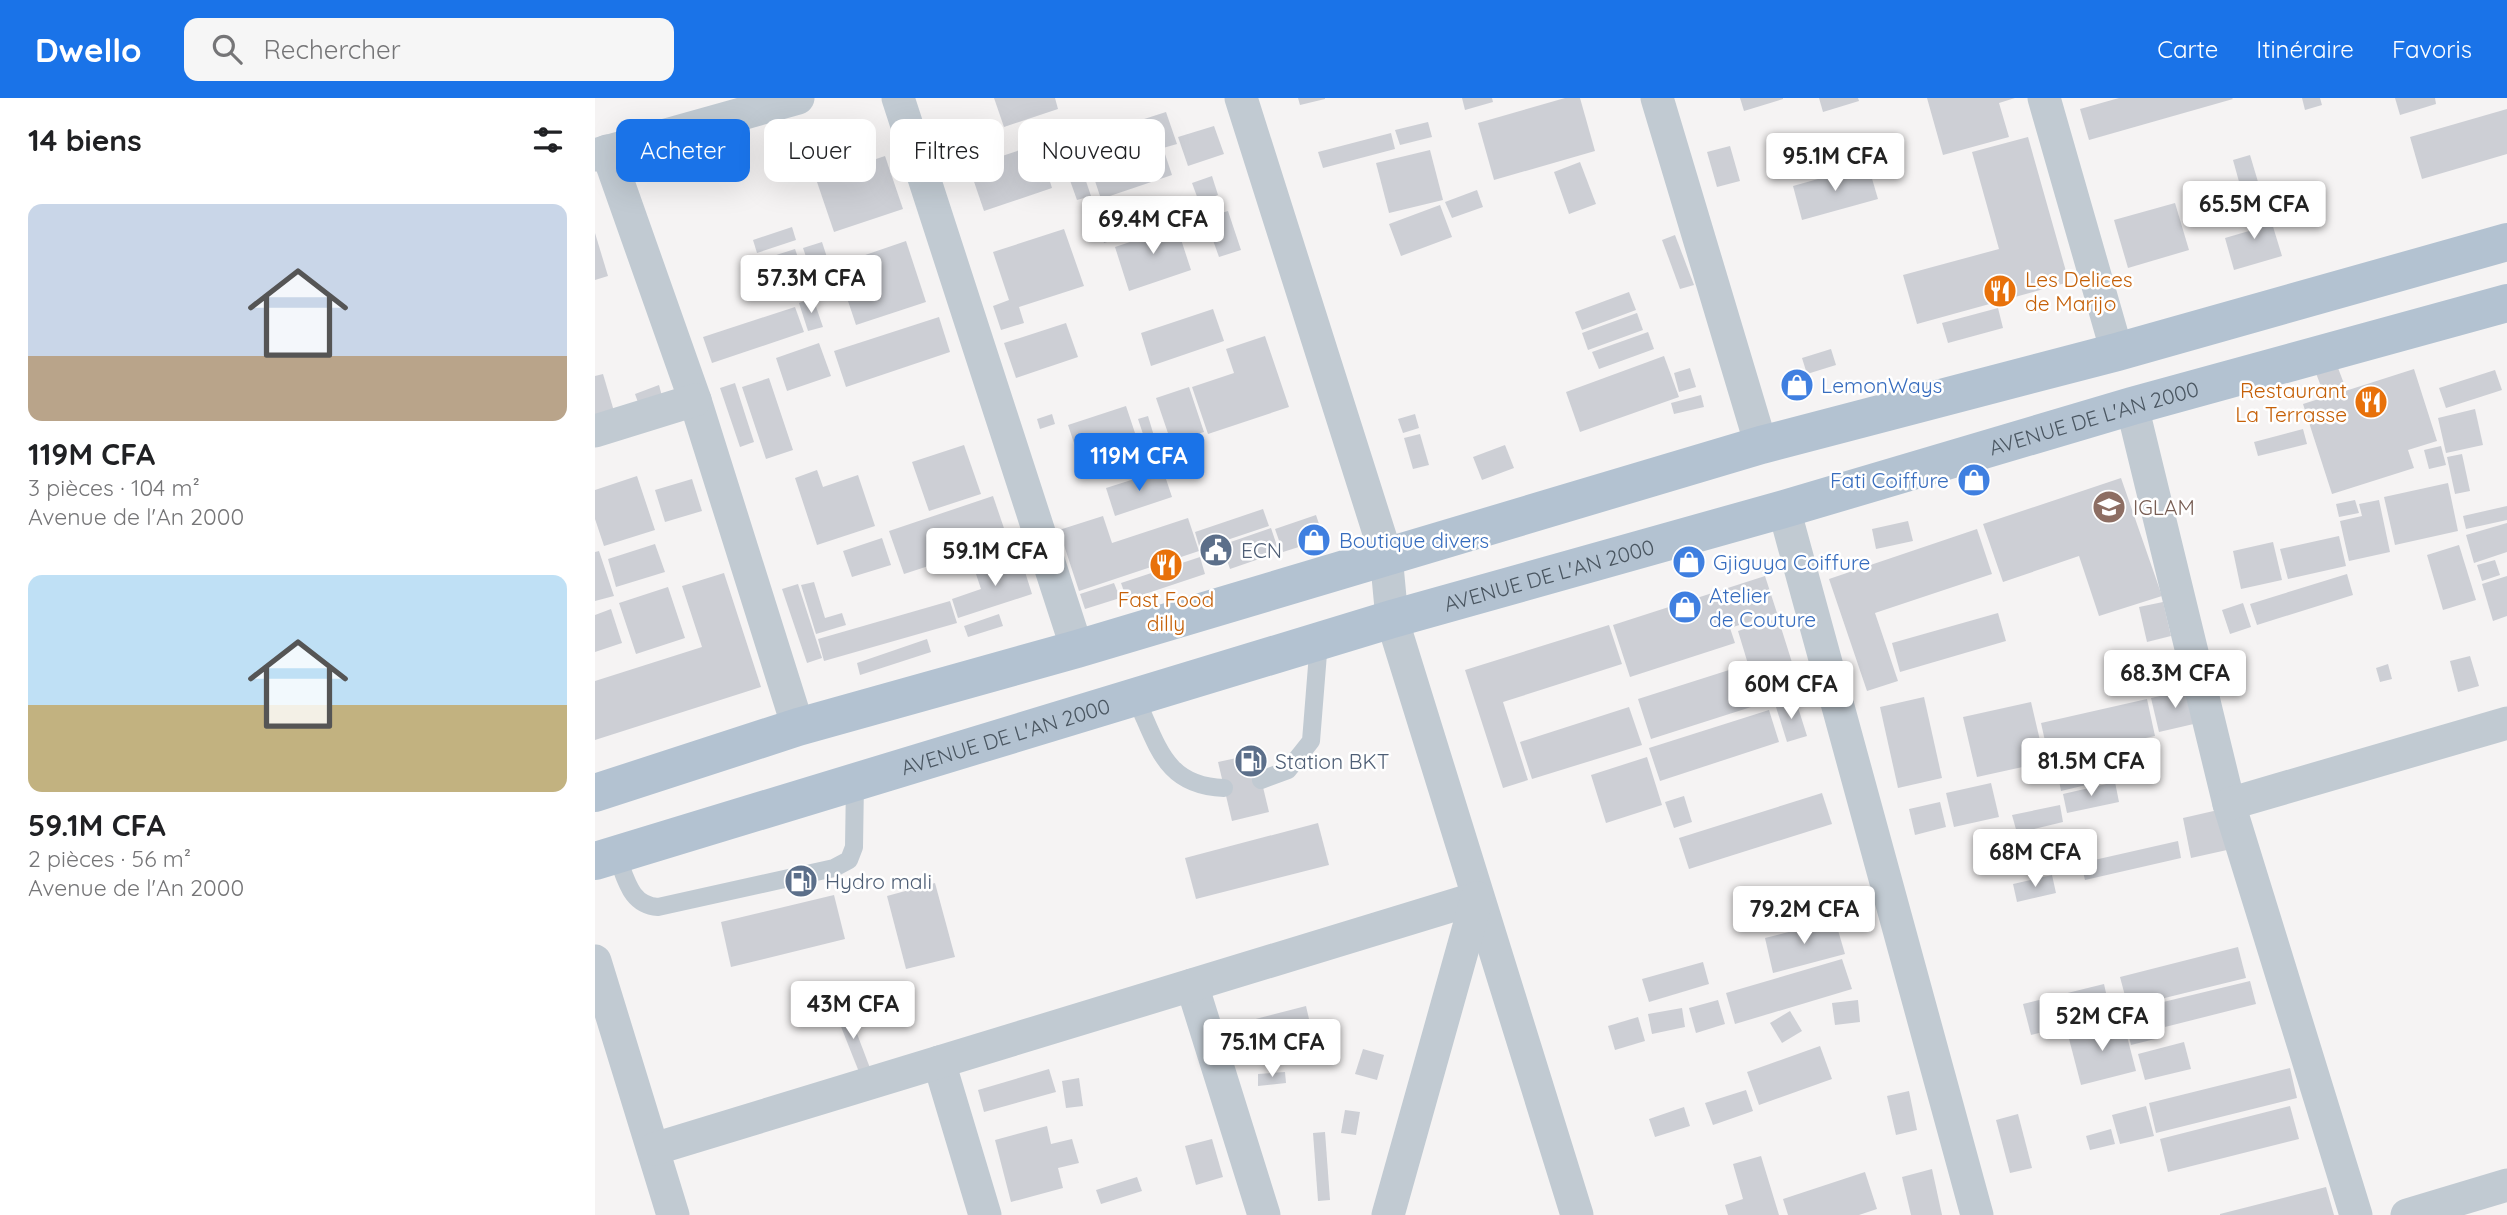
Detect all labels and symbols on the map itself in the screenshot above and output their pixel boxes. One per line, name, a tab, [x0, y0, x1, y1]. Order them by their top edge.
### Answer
pin: 95.1M CFA	[1755, 134, 1915, 193]
pin: 65.5M CFA	[2174, 181, 2334, 241]
pin: 69.4M CFA	[1073, 197, 1233, 256]
pin: 57.3M CFA	[731, 256, 891, 315]
place label: Les Delices de Marijo	[2025, 266, 2133, 316]
restaurant icon: Les Delices de Marijo	[1981, 272, 2019, 310]
shop icon: LemonWays	[1778, 366, 1816, 404]
place label: LemonWays	[1821, 372, 1942, 398]
street label: AVENUE DE L'AN 2000	[1986, 375, 2202, 461]
place label: Restaurant La Terrasse	[2235, 377, 2347, 427]
restaurant icon: Restaurant La Terrasse	[2352, 383, 2390, 421]
pin: 119M CFA	[1067, 434, 1211, 493]
shop icon: Fati Coiffure	[1955, 461, 1993, 499]
place label: Fati Coiffure	[1830, 467, 1949, 493]
school or university icon: IGLAM	[2090, 488, 2128, 526]
place label: IGLAM	[2133, 494, 2195, 520]
shop icon: Boutique divers	[1295, 521, 1333, 559]
place label: Boutique divers	[1339, 527, 1489, 553]
pin: 59.1M CFA	[915, 528, 1075, 588]
public building icon: ECN	[1197, 531, 1235, 569]
street label: AVENUE DE L'AN 2000	[1441, 533, 1657, 617]
place label: ECN	[1241, 537, 1282, 563]
shop icon: Gjiguya Coiffure	[1670, 543, 1708, 581]
restaurant icon: Fast Food dilly	[1147, 546, 1185, 584]
place label: Gjiguya Coiffure	[1713, 549, 1870, 575]
place label: Atelier de Couture	[1709, 582, 1816, 632]
place label: Fast Food dilly	[1118, 586, 1214, 636]
shop icon: Atelier de Couture	[1666, 588, 1704, 626]
pin: 68.3M CFA	[2095, 650, 2255, 710]
pin: 60M CFA	[1726, 662, 1856, 721]
street label: AVENUE DE L'AN 2000	[898, 692, 1113, 780]
pin: 81.5M CFA	[2011, 738, 2171, 798]
fuel station icon: Station BKT	[1232, 742, 1270, 780]
place label: Station BKT	[1275, 748, 1389, 774]
pin: 68M CFA	[1970, 830, 2100, 889]
fuel station icon: Hydro mali	[782, 862, 820, 900]
place label: Hydro mali	[825, 868, 932, 894]
pin: 79.2M CFA	[1724, 886, 1884, 946]
pin: 43M CFA	[788, 982, 918, 1041]
pin: 52M CFA	[2037, 993, 2167, 1053]
pin: 75.1M CFA	[1192, 1020, 1352, 1079]

